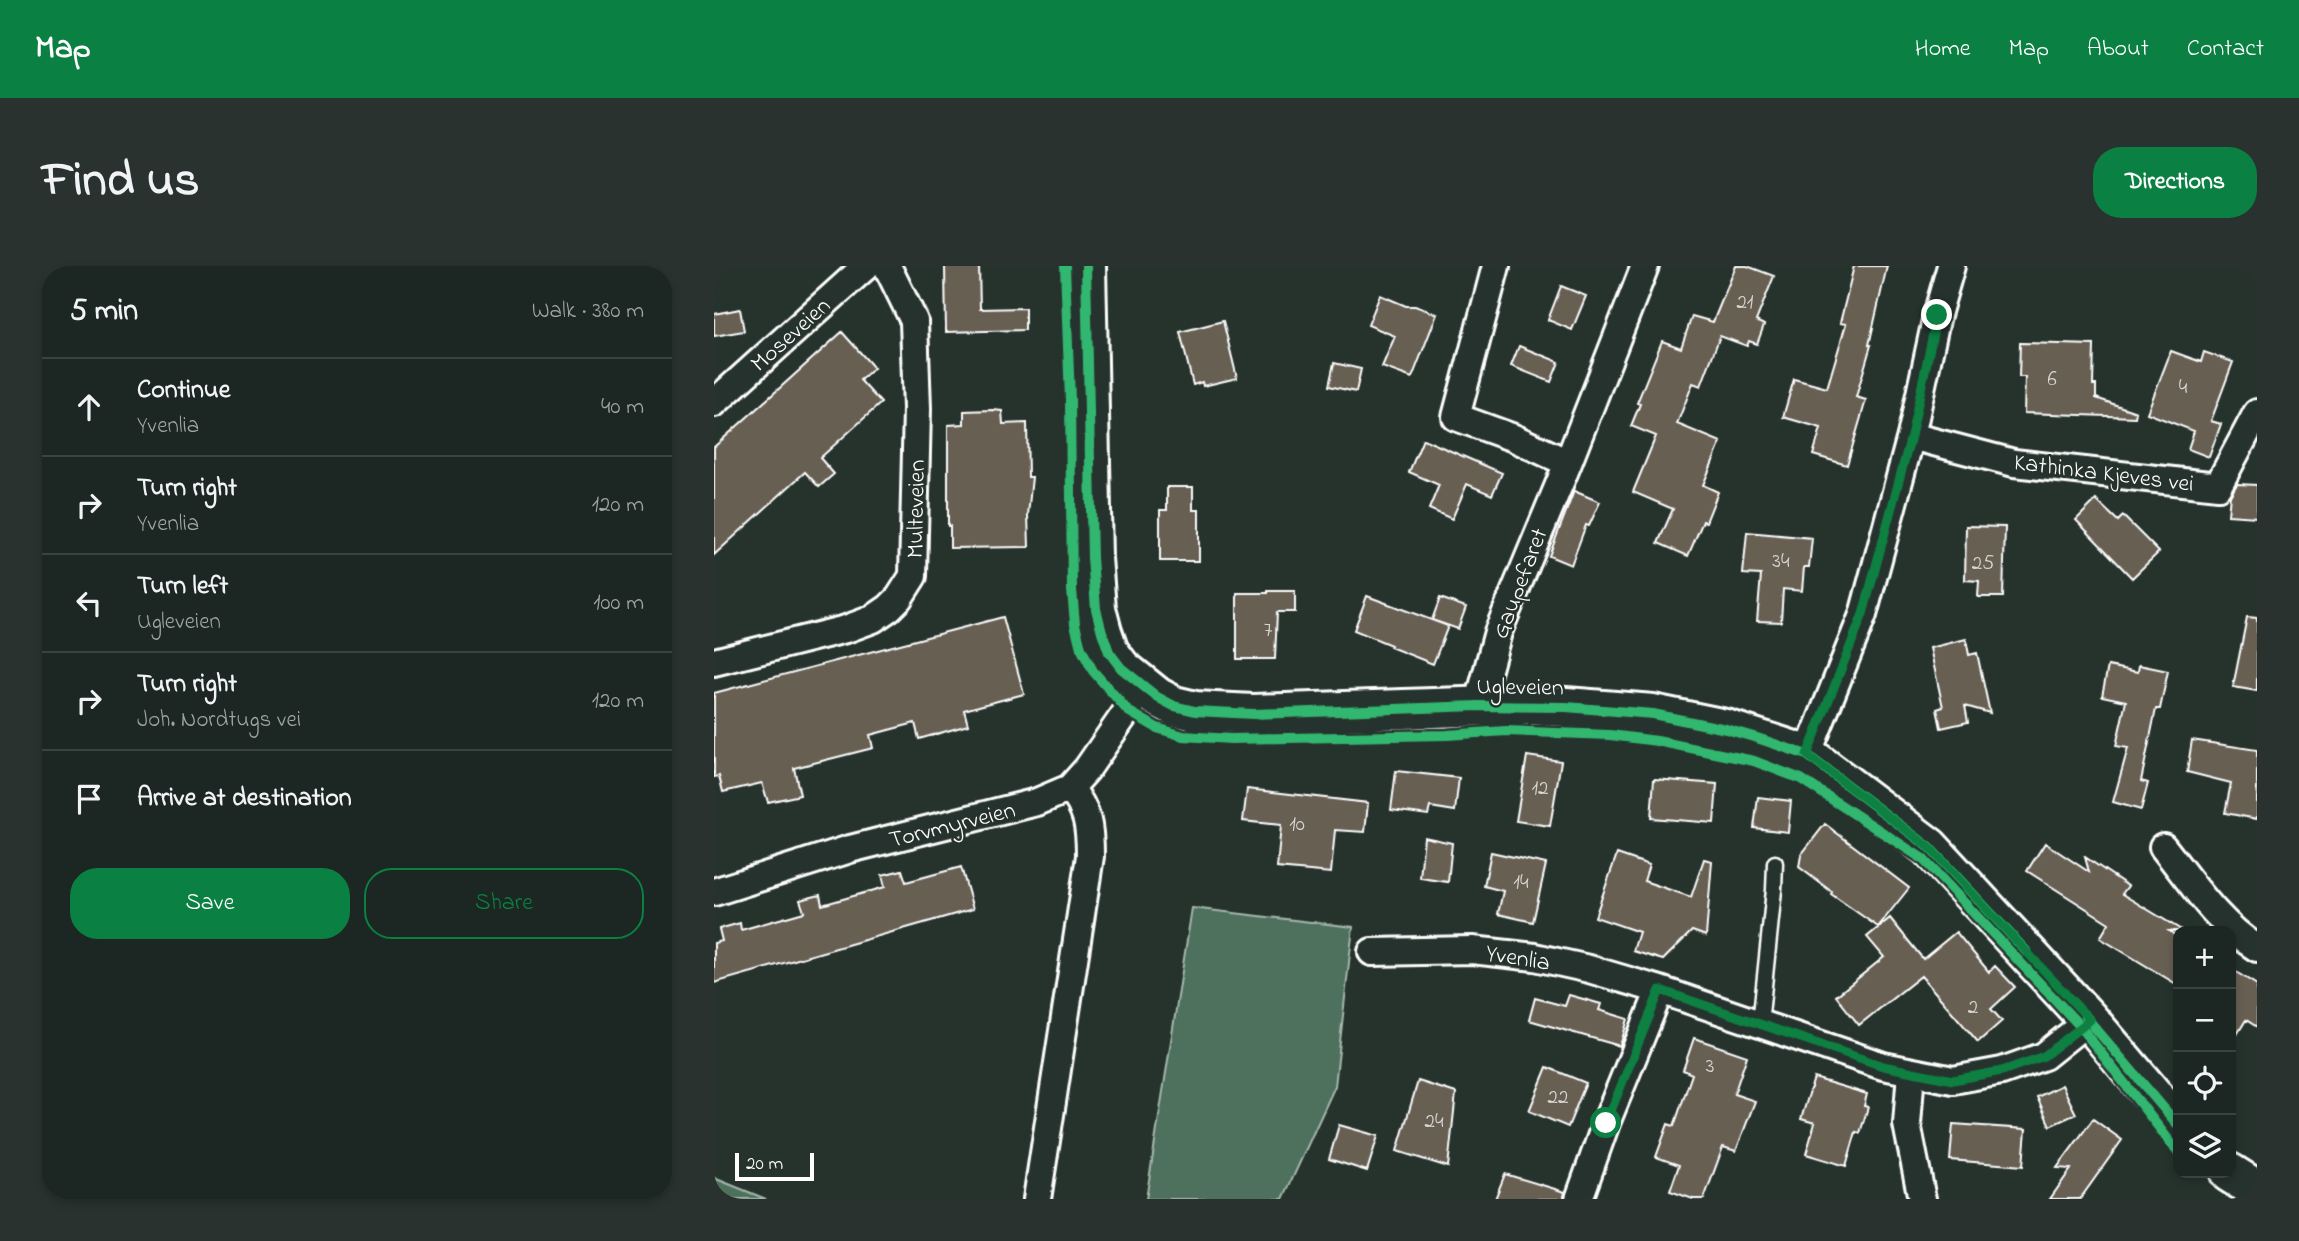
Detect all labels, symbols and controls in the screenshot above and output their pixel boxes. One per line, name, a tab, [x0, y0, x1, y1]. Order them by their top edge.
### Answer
text: Map	[35, 25, 91, 73]
text: Home	[1915, 32, 1971, 67]
text: Map	[2009, 32, 2049, 67]
text: About	[2087, 32, 2149, 67]
text: Contact	[2187, 32, 2264, 67]
text: Find us	[42, 146, 199, 218]
button: Directions	[2093, 147, 2257, 218]
house number: 21	[1736, 288, 1754, 318]
text: 5 min	[70, 290, 138, 334]
street label: Moseveien	[744, 290, 840, 382]
text: Walk · 380 m	[532, 295, 644, 328]
route end	[1921, 299, 1952, 330]
house number: 6	[2047, 365, 2057, 395]
text: Continue	[137, 372, 230, 410]
house number: 4	[2179, 373, 2188, 403]
icon: ahead	[70, 388, 108, 426]
text: 40 m	[601, 391, 644, 424]
text: Yvenlia	[137, 410, 199, 443]
street label: Kathinka Kjeves vei	[2012, 446, 2196, 503]
street label: Multeveien	[899, 459, 936, 559]
text: Turn right	[137, 470, 237, 508]
icon: right	[70, 486, 108, 524]
text: 120 m	[592, 489, 644, 522]
text: Yvenlia	[137, 508, 199, 541]
street label: Gaupefaret	[1484, 524, 1558, 644]
house number: 34	[1772, 547, 1790, 577]
house number: 25	[1972, 549, 1994, 579]
text: Turn left	[137, 568, 228, 606]
icon: left	[70, 584, 108, 622]
text: 100 m	[593, 587, 644, 620]
text: Ugleveien	[137, 606, 221, 639]
house number: 7	[1264, 616, 1273, 646]
text: Turn right	[137, 666, 237, 704]
street label: Ugleveien	[1476, 670, 1564, 707]
icon: right	[70, 682, 108, 720]
text: 120 m	[592, 685, 644, 718]
text: Joh. Nordtugs vei	[137, 704, 301, 737]
house number: 12	[1531, 774, 1549, 804]
icon: arrive	[70, 780, 108, 818]
text: Arrive at destination	[137, 780, 352, 818]
street label: Torvmyrveien	[886, 794, 1020, 860]
house number: 10	[1289, 810, 1305, 840]
button: Save	[70, 868, 350, 939]
button: Share	[364, 868, 644, 939]
house number: 14	[1513, 868, 1529, 898]
map controls	[2173, 926, 2236, 1178]
button: +	[2173, 926, 2236, 989]
street label: Yvenlia	[1483, 937, 1552, 982]
button: −	[2173, 989, 2236, 1052]
house number: 2	[1968, 993, 1978, 1023]
house number: 3	[1706, 1052, 1714, 1082]
button: locate	[2173, 1052, 2236, 1115]
house number: 22	[1548, 1083, 1568, 1113]
house number: 24	[1424, 1107, 1444, 1137]
route start	[1590, 1107, 1621, 1138]
button: layers	[2173, 1115, 2236, 1178]
scale bar	[735, 1150, 814, 1182]
text: 20 m	[746, 1151, 783, 1178]

